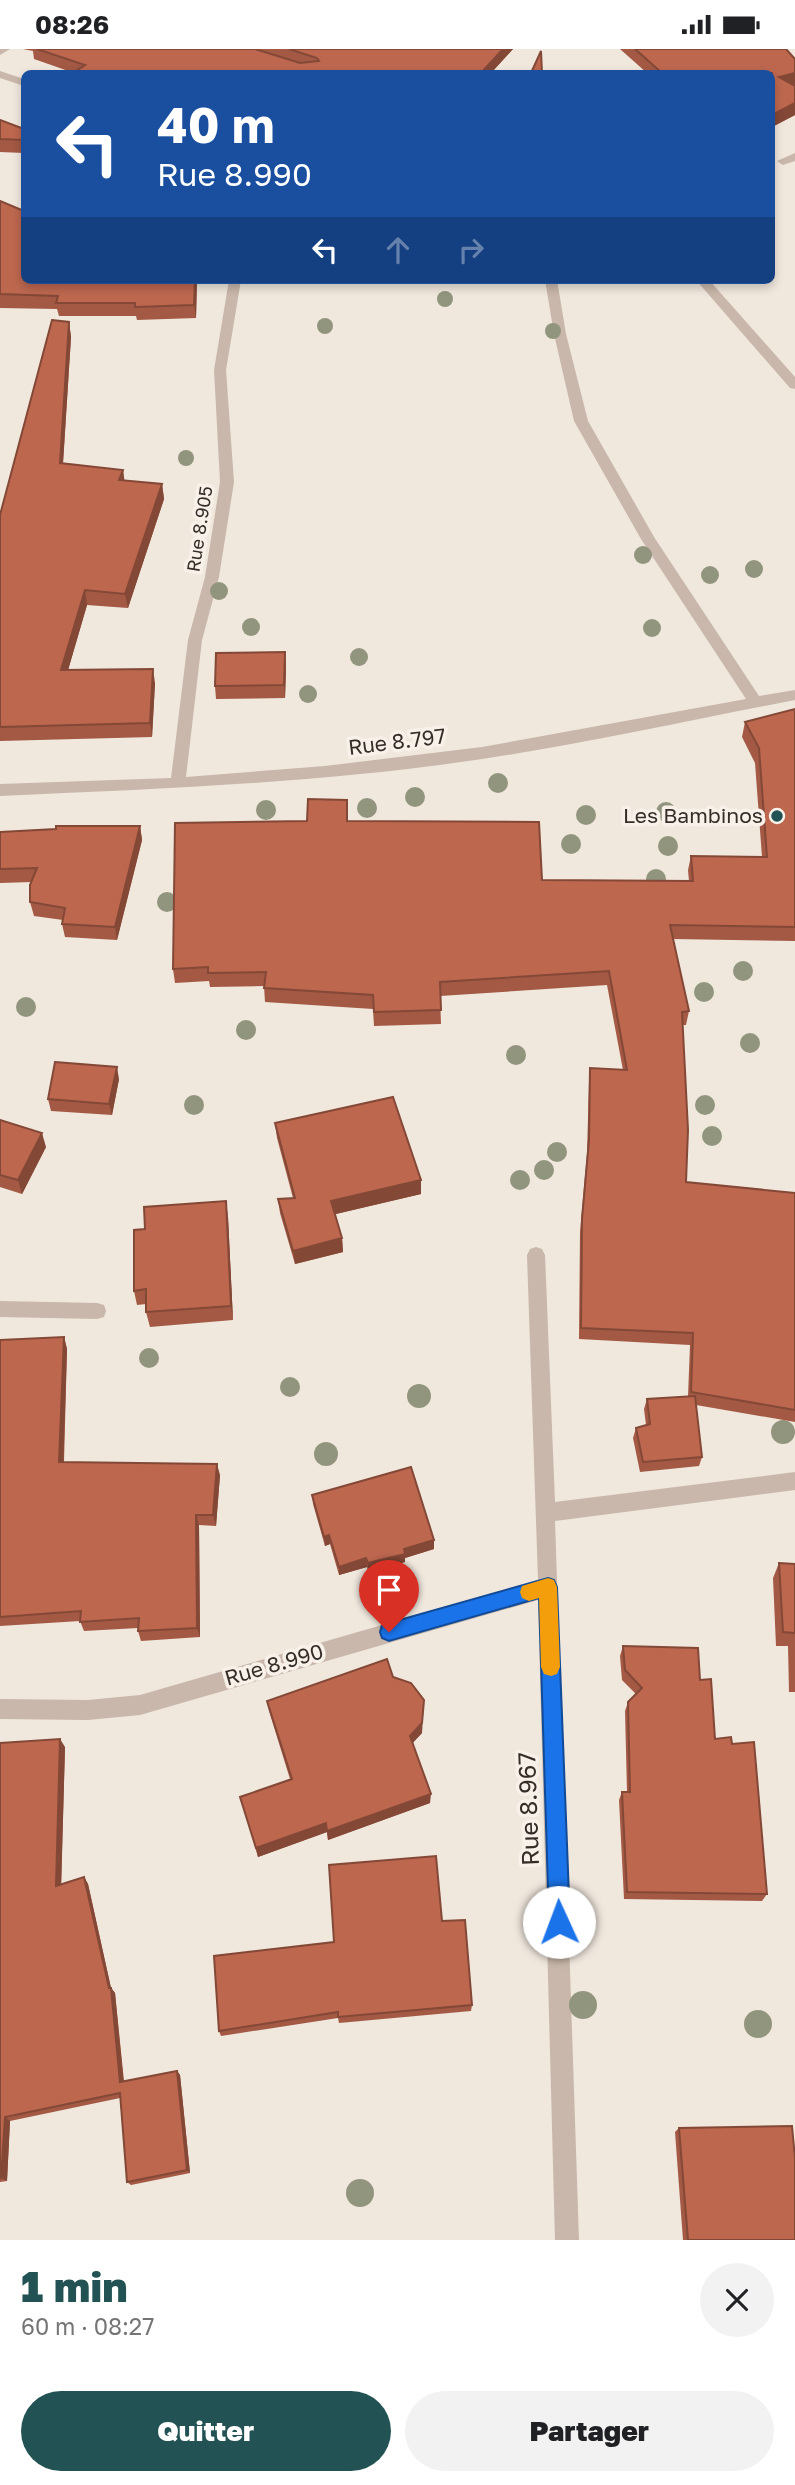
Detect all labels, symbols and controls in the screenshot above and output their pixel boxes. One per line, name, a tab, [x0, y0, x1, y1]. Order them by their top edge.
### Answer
text: 08:26	[35, 9, 109, 40]
text: 40 m	[157, 95, 275, 154]
icon: left	[42, 98, 133, 189]
text: Rue 8.990	[157, 155, 312, 193]
icon: left	[306, 231, 344, 269]
icon: ahead	[379, 231, 417, 269]
icon: right	[452, 231, 490, 269]
street label: Rue 8.905	[181, 484, 217, 573]
street label: Rue 8.797	[347, 722, 447, 760]
place label: Les Bambinos	[623, 802, 763, 828]
marker: Les Bambinos	[769, 808, 785, 824]
pin	[359, 1560, 419, 1632]
icon: arrive	[370, 1571, 408, 1609]
street label: Rue 8.990	[221, 1638, 326, 1691]
street label: Rue 8.967	[511, 1752, 544, 1866]
position arrow	[522, 1885, 596, 1959]
text: 1 min	[21, 2261, 128, 2311]
button: close	[700, 2263, 774, 2337]
text: 60 m · 08:27	[21, 2312, 154, 2340]
button: Quitter	[21, 2391, 391, 2471]
button: Partager	[405, 2391, 774, 2471]

